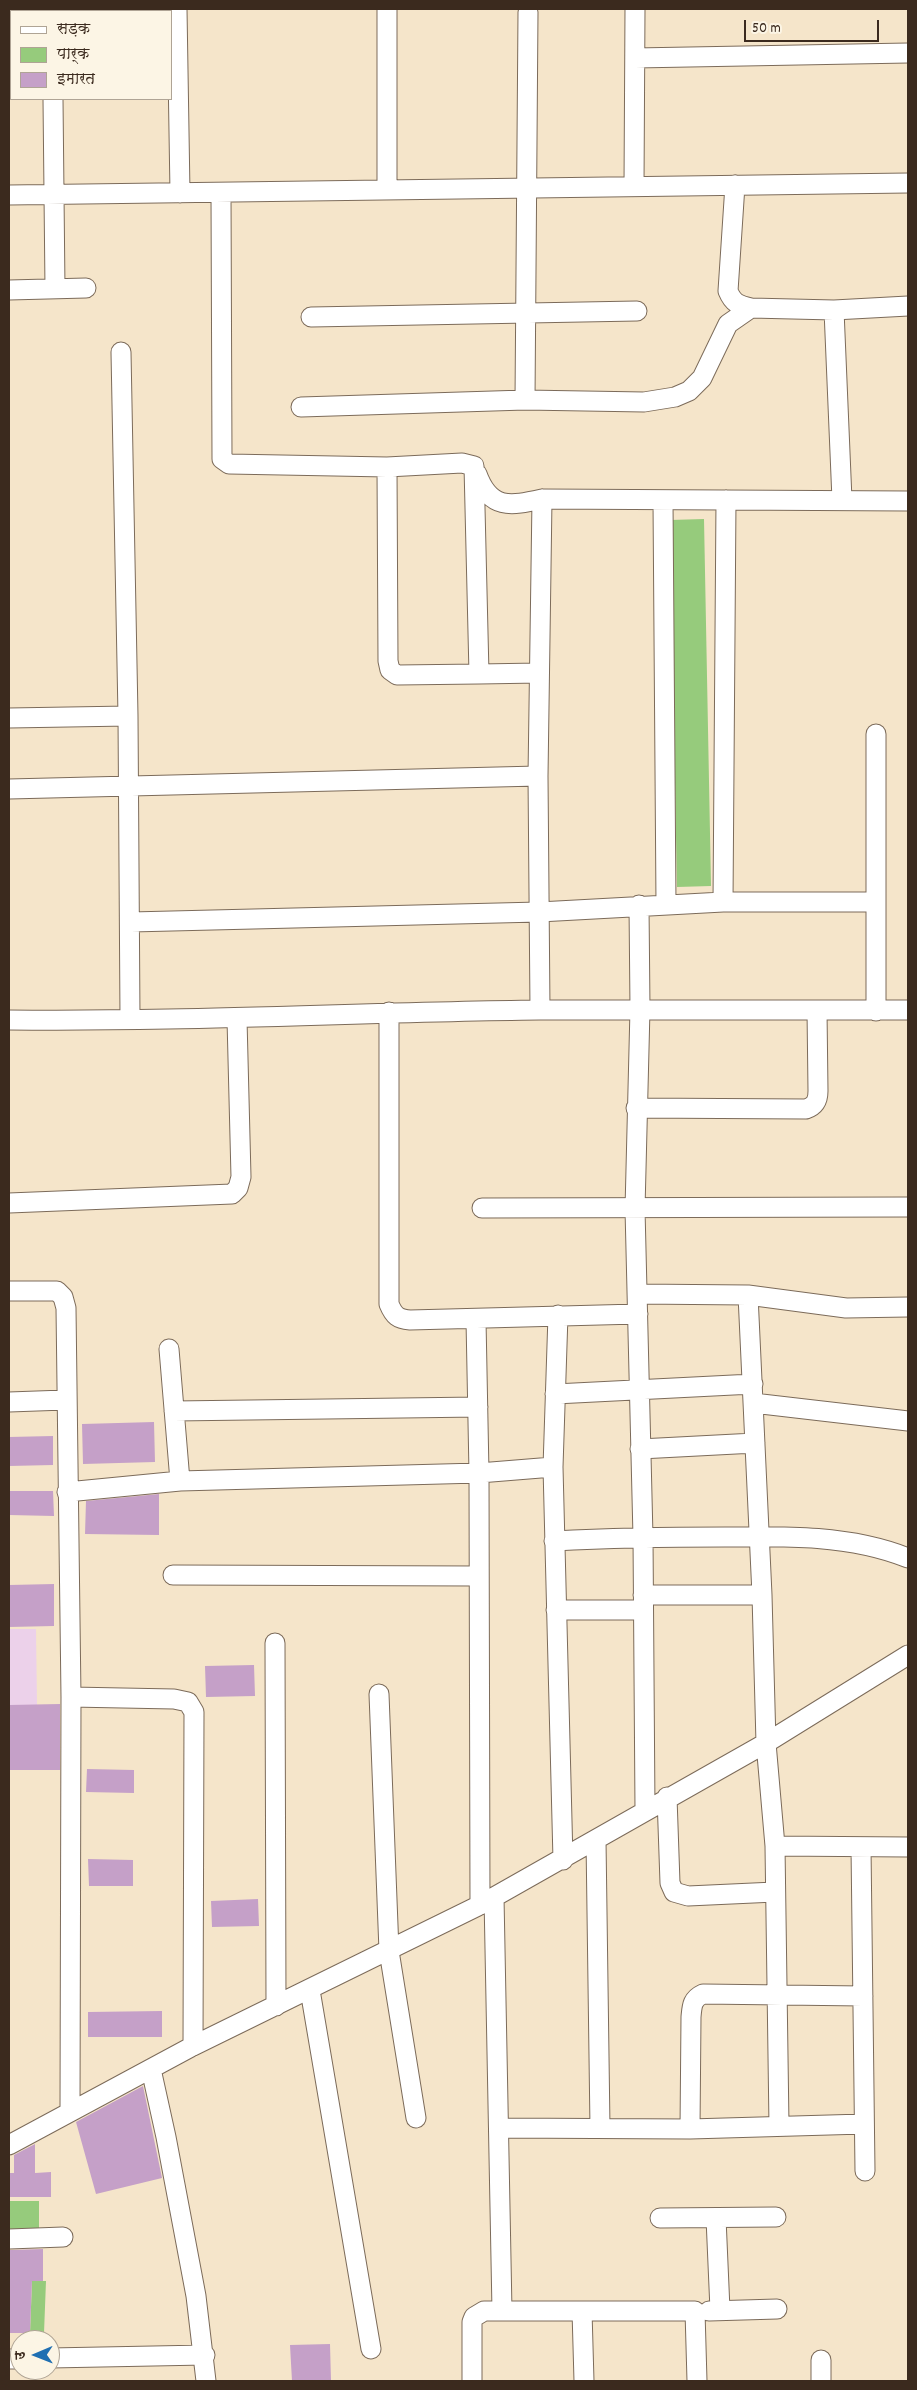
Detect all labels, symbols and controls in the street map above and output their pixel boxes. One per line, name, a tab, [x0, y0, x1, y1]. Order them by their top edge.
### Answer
legend	[10, 10, 172, 100]
scale bar	[747, 10, 882, 42]
text: 50 m	[752, 18, 781, 40]
text: सड़क	[57, 19, 90, 41]
text: पार्क	[57, 44, 90, 66]
text: इमारत	[57, 69, 95, 91]
north arrow	[10, 2330, 60, 2380]
text: उ	[11, 2351, 31, 2359]

